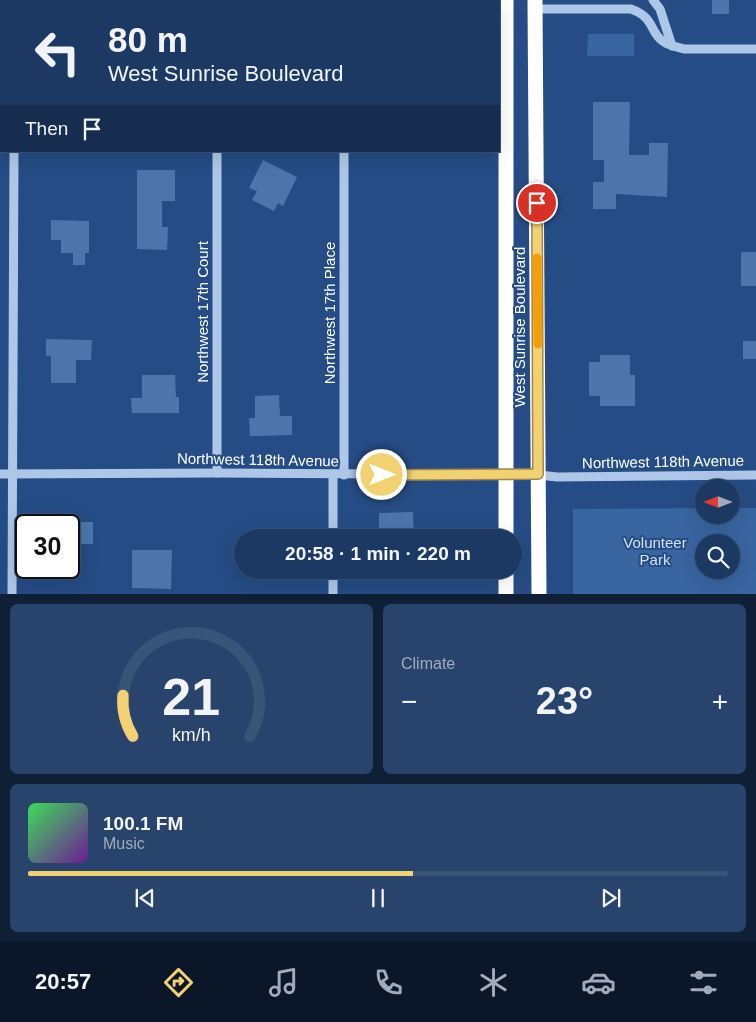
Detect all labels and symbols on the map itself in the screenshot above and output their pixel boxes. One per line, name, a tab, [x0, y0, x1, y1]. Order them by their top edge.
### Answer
pin	[516, 182, 558, 224]
street label: Northwest 17th Court	[194, 240, 211, 383]
street label: Northwest 17th Place	[321, 242, 338, 384]
street label: West Sunrise Boulevard	[511, 247, 528, 407]
position arrow	[355, 448, 407, 500]
street label: Northwest 118th Avenue	[177, 450, 339, 469]
street label: Northwest 118th Avenue	[582, 452, 744, 471]
north arrow	[695, 479, 740, 524]
speed limit sign: 30	[15, 514, 80, 579]
park label: Volunteer Park	[623, 534, 687, 568]

